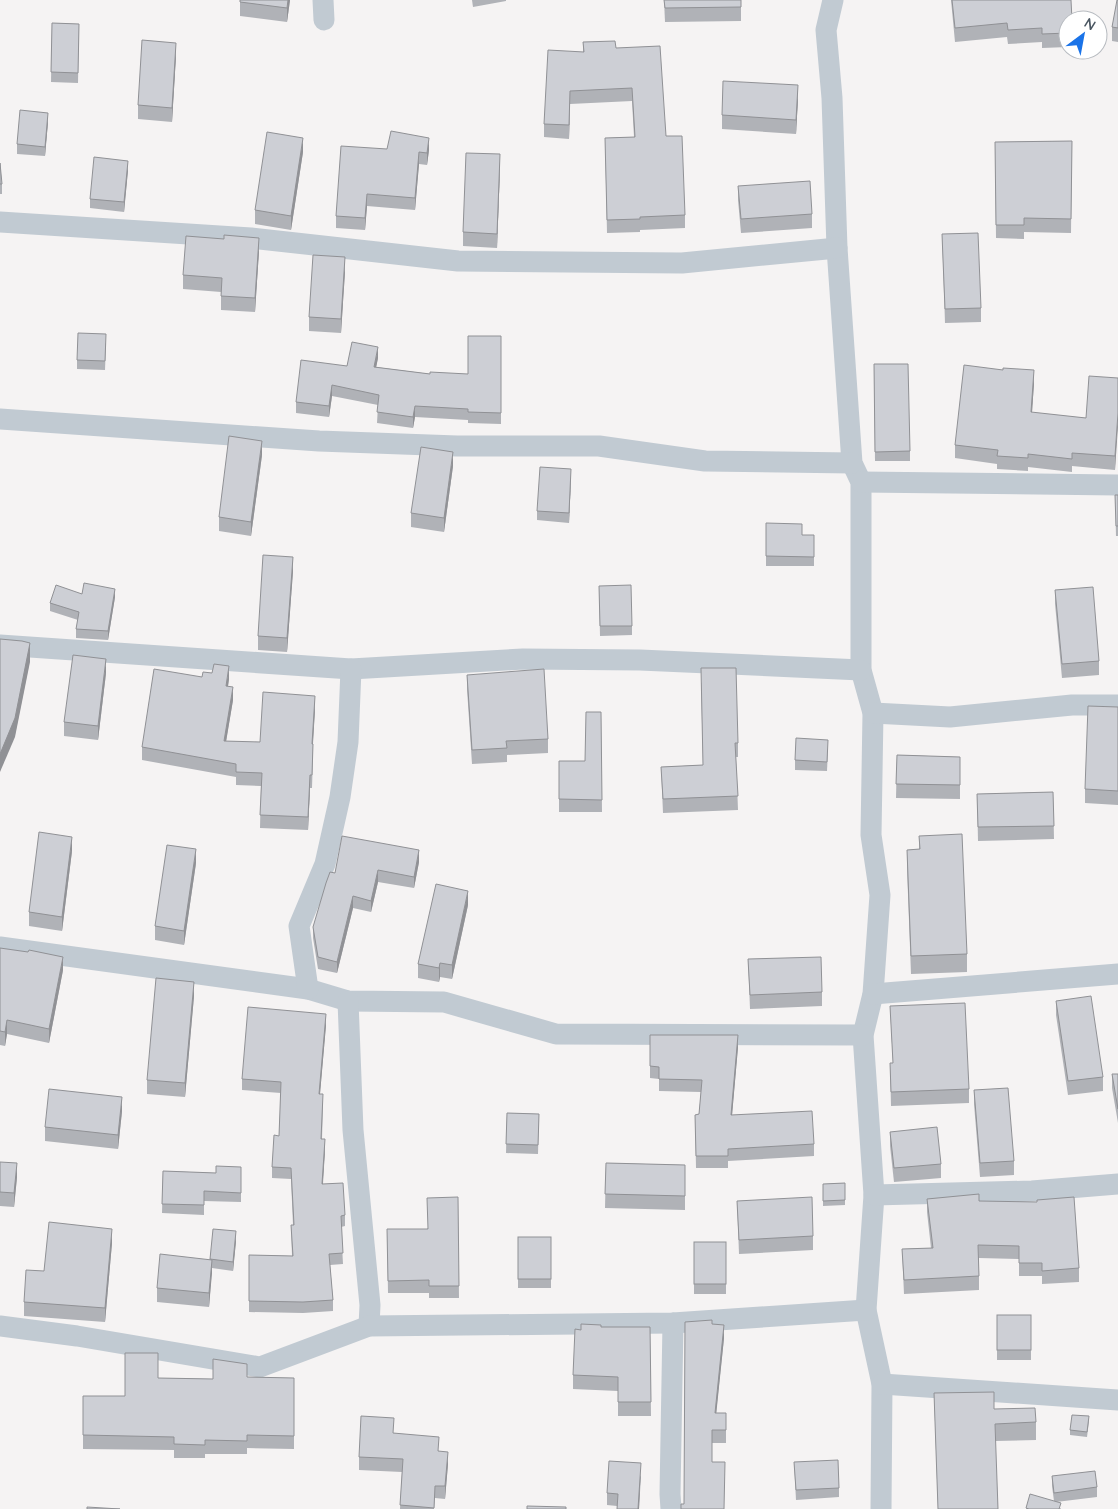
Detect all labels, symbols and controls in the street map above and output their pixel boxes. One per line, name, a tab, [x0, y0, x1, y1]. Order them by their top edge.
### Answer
north arrow	[1058, 10, 1108, 60]
text: N	[1081, 14, 1099, 34]

